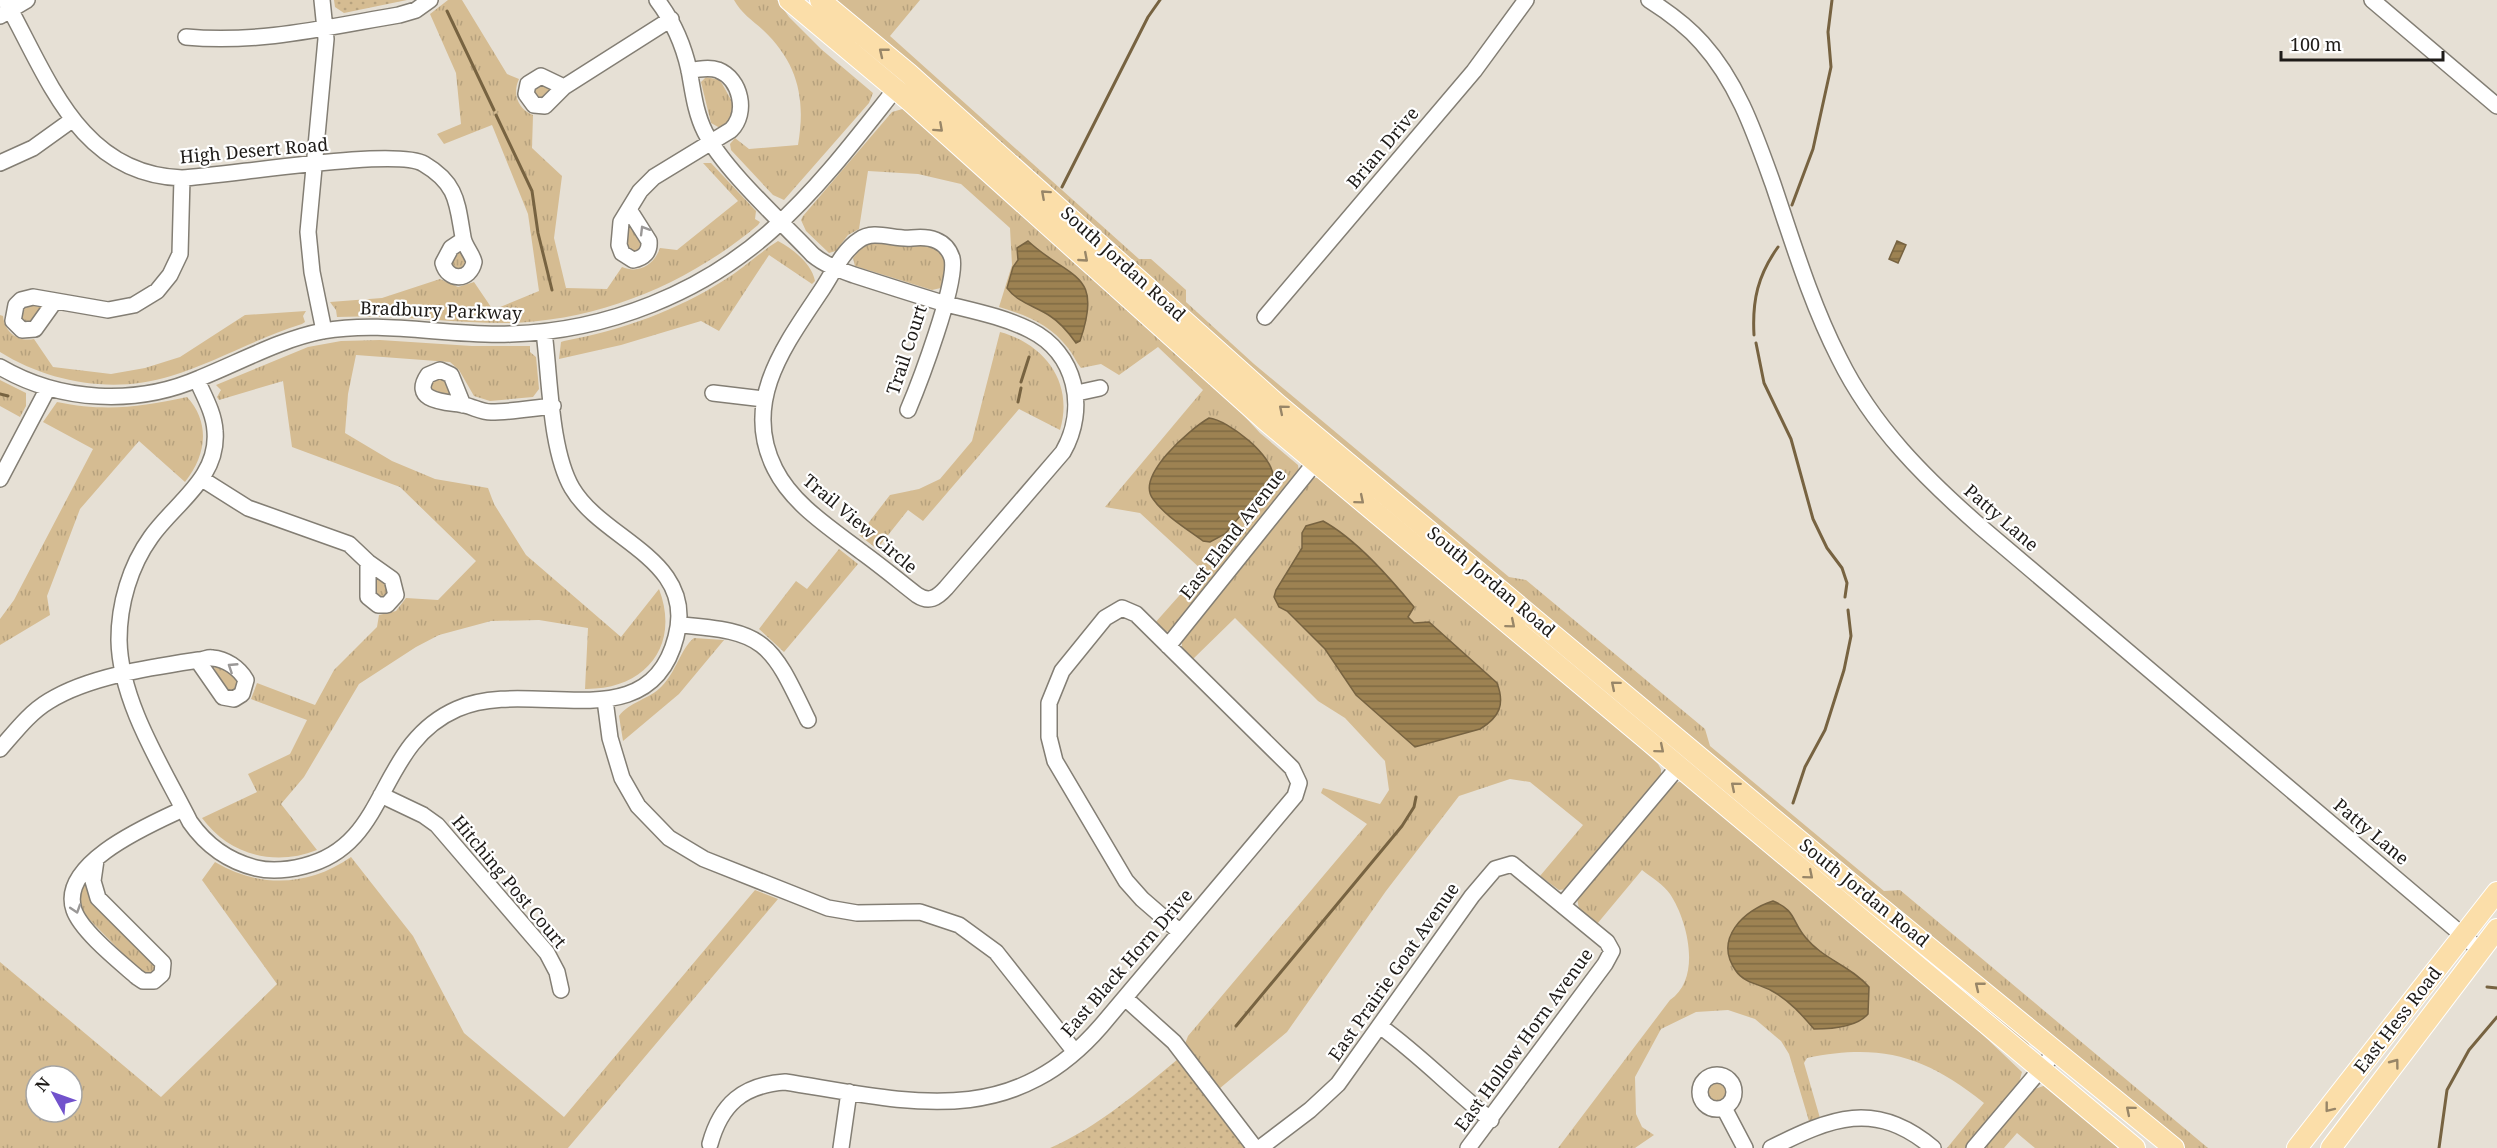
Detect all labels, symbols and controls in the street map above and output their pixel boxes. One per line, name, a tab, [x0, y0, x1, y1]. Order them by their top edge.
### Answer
scale bar	[2281, 24, 2443, 62]
text: 100 m	[2290, 32, 2342, 56]
one-way arrow	[879, 48, 890, 59]
street label: Brian Drive	[1341, 101, 1424, 193]
one-way arrow	[932, 121, 943, 132]
street label: High Desert Road	[179, 132, 329, 168]
one-way arrow	[1041, 190, 1052, 201]
street label: South Jordan Road	[1056, 201, 1191, 326]
one-way arrow	[639, 226, 651, 236]
one-way arrow	[1077, 251, 1088, 262]
street label: Bradbury Parkway	[359, 295, 523, 325]
street label: Trail Court	[880, 302, 932, 398]
one-way arrow	[1279, 406, 1290, 417]
street label: East Eland Avenue	[1174, 463, 1291, 603]
street label: Trail View Circle	[798, 468, 923, 578]
street label: Patty Lane	[1959, 478, 2044, 556]
one-way arrow	[1353, 493, 1364, 504]
street label: South Jordan Road	[1423, 521, 1561, 642]
one-way arrow	[1504, 616, 1515, 627]
one-way arrow	[228, 662, 238, 674]
one-way arrow	[1611, 682, 1622, 693]
one-way arrow	[1653, 742, 1664, 753]
one-way arrow	[1731, 782, 1742, 793]
street label: Patty Lane	[2329, 793, 2414, 870]
street label: Hitching Post Court	[447, 810, 572, 953]
street label: South Jordan Road	[1795, 832, 1934, 952]
one-way arrow	[1802, 867, 1813, 878]
street label: East Prairie Goat Avenue	[1322, 877, 1464, 1065]
street label: East Black Horn Drive	[1055, 883, 1197, 1041]
one-way arrow	[69, 904, 81, 914]
street label: East Hollow Horn Avenue	[1449, 943, 1598, 1136]
street label: East Hess Road	[2348, 961, 2446, 1077]
one-way arrow	[1975, 983, 1986, 994]
one-way arrow	[2388, 1058, 2399, 1069]
north arrow	[24, 1064, 84, 1124]
text: N	[30, 1072, 55, 1096]
one-way arrow	[2325, 1101, 2336, 1112]
one-way arrow	[2126, 1107, 2137, 1118]

